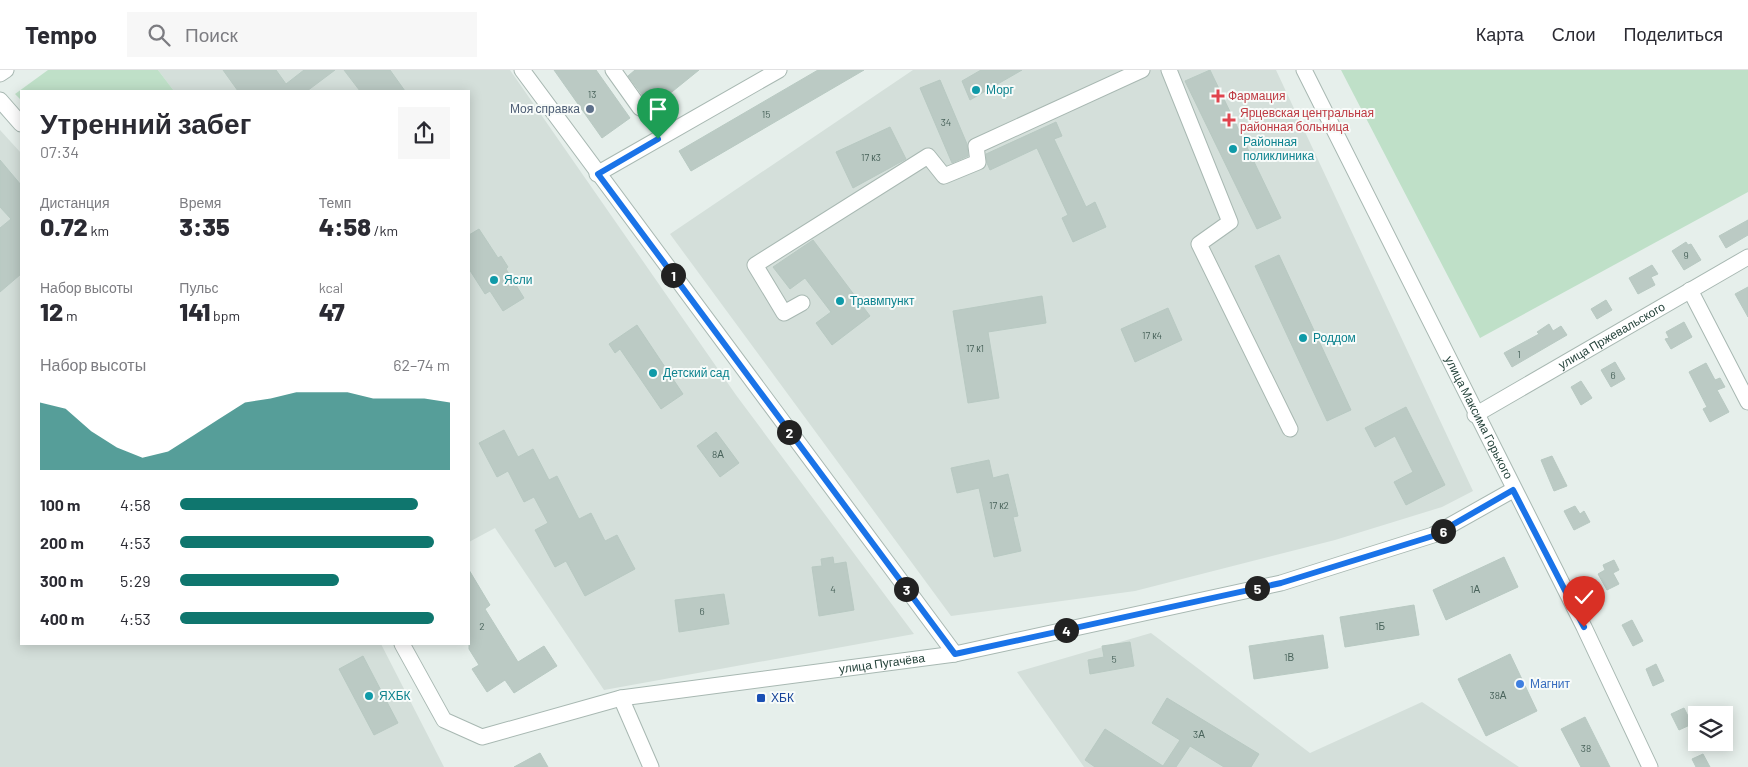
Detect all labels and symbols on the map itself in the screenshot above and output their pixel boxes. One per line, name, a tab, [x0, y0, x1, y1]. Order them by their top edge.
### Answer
place label: Морг	[986, 82, 1014, 97]
marker: Морг	[970, 84, 982, 96]
house number: 13	[588, 88, 596, 100]
pin	[637, 88, 679, 139]
place label: Фармация	[1228, 88, 1285, 103]
marker: Фармация	[1212, 90, 1224, 102]
place label: Моя справка	[510, 101, 580, 116]
marker: Моя справка	[584, 103, 596, 115]
place label: Ярцевская центральная районная больница	[1240, 105, 1374, 134]
house number: 15	[762, 108, 770, 120]
marker: Ярцевская центральная районная больница	[1222, 113, 1236, 127]
house number: 34	[941, 116, 951, 128]
place label: Районная поликлиника	[1243, 134, 1315, 162]
marker: Районная поликлиника	[1227, 143, 1239, 155]
house number: 17 к3	[861, 151, 881, 163]
house number: 9	[1683, 249, 1689, 261]
pin: 1	[660, 262, 686, 288]
place label: Ясли	[504, 272, 532, 286]
marker: Ясли	[488, 274, 500, 286]
place label: Травмпункт	[850, 293, 915, 308]
marker: Травмпункт	[834, 295, 846, 307]
street label: улица Пржевальского	[1556, 299, 1667, 372]
house number: 17 к4	[1142, 329, 1162, 341]
place label: Роддом	[1313, 330, 1356, 345]
marker: Роддом	[1297, 332, 1309, 344]
house number: 17 к1	[966, 342, 984, 354]
house number: 1	[1517, 348, 1521, 360]
street label: улица Максима Горького	[1442, 353, 1517, 481]
place label: Детский сад	[663, 365, 730, 380]
marker: Детский сад	[647, 367, 659, 379]
house number: 6	[1610, 369, 1616, 381]
pin: 2	[776, 420, 802, 444]
house number: 8А	[712, 448, 724, 460]
house number: 17 к2	[989, 499, 1009, 511]
pin: 6	[1430, 518, 1456, 544]
pin: 3	[894, 576, 918, 602]
pin: 5	[1244, 576, 1270, 600]
pin	[1563, 576, 1605, 627]
house number: 4	[830, 583, 836, 595]
house number: 1А	[1470, 583, 1480, 595]
house number: 6	[699, 605, 705, 617]
pin: 4	[1054, 618, 1078, 642]
house number: 2	[479, 620, 485, 632]
house number: 1Б	[1375, 620, 1385, 632]
street label: улица Пугачёва	[838, 650, 926, 676]
house number: 1В	[1284, 651, 1294, 663]
house number: 5	[1111, 653, 1117, 665]
place label: Магнит	[1530, 676, 1571, 690]
marker: Магнит	[1514, 678, 1526, 690]
place label: ЯХБК	[379, 688, 411, 702]
house number: 38А	[1489, 689, 1507, 701]
marker: ЯХБК	[363, 690, 375, 702]
place label: ХБК	[771, 690, 794, 704]
marker: ХБК	[755, 692, 767, 704]
house number: 3А	[1193, 728, 1205, 740]
house number: 38	[1581, 742, 1591, 754]

